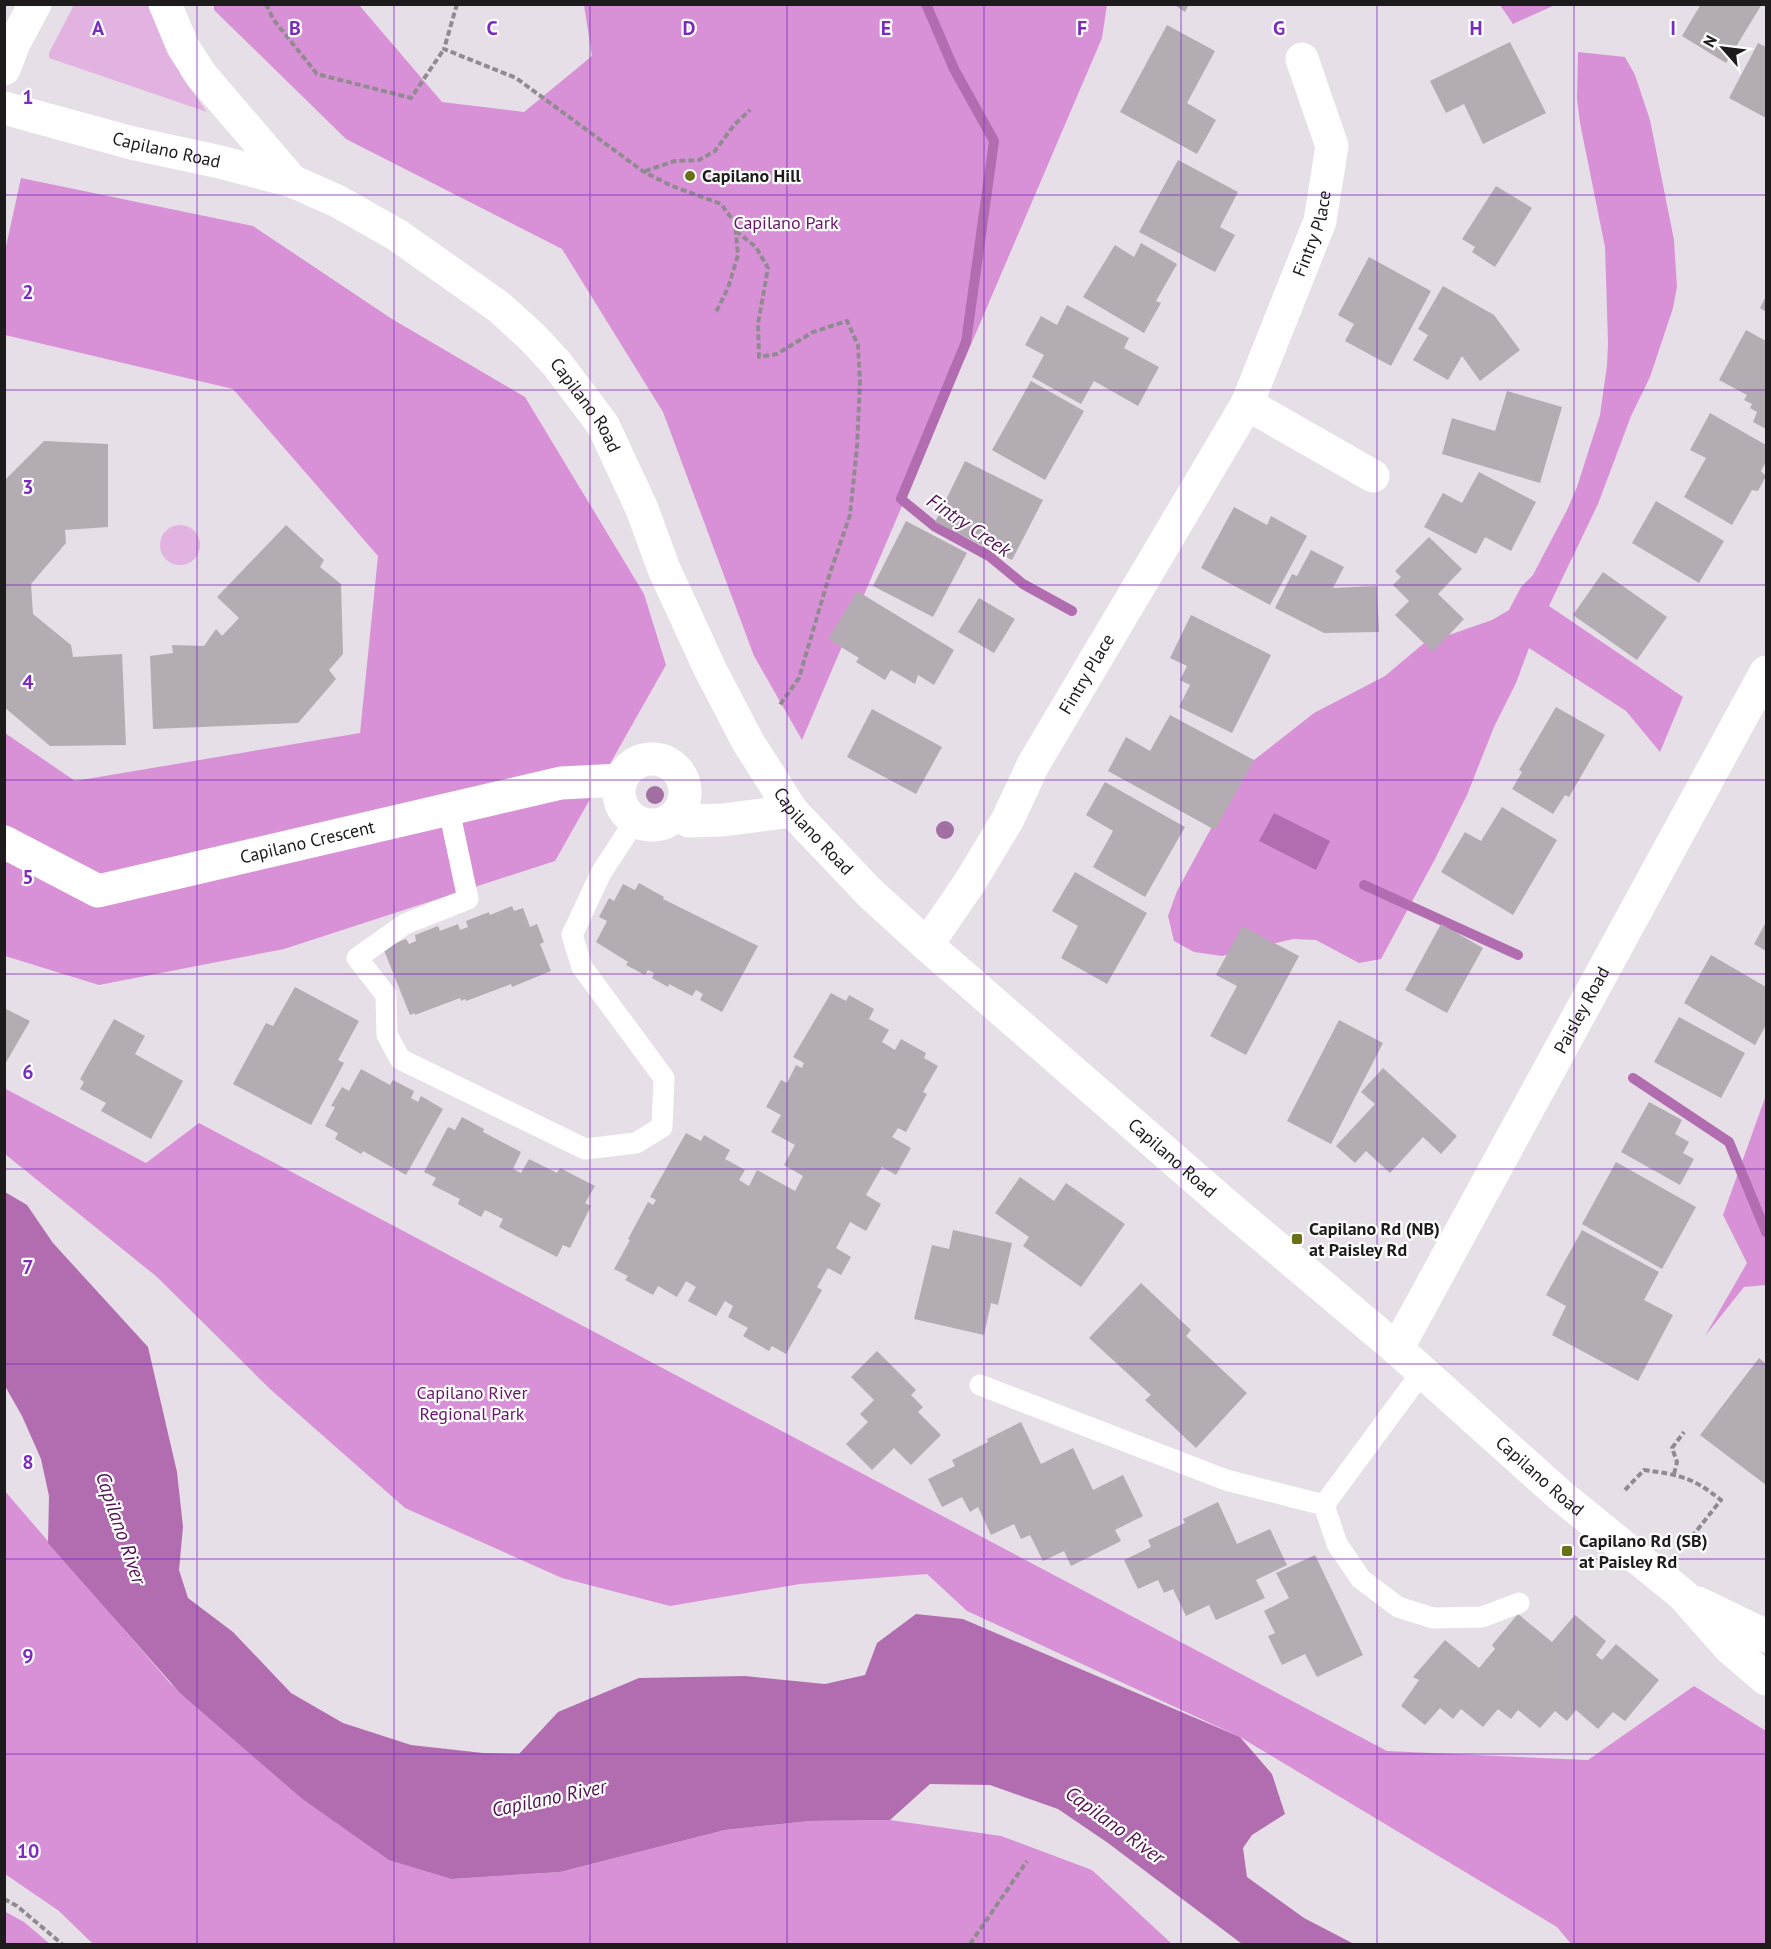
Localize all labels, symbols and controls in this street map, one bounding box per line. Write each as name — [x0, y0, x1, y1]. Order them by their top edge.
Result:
text: A — [92, 15, 105, 41]
text: B — [289, 15, 301, 41]
text: C — [486, 15, 498, 41]
text: D — [683, 15, 696, 41]
text: E — [881, 15, 891, 41]
text: F — [1077, 15, 1087, 41]
text: G — [1273, 15, 1285, 41]
text: H — [1469, 15, 1483, 41]
text: I — [1670, 15, 1676, 41]
north arrow — [1693, 18, 1753, 78]
text: N — [1698, 32, 1721, 50]
text: 1 — [22, 84, 34, 110]
street label: Capilano Road — [110, 126, 223, 173]
place label: Capilano Hill — [702, 164, 801, 187]
marker: Capilano Hill — [683, 169, 697, 183]
street label: Fintry Place — [1287, 189, 1336, 280]
park label: Capilano Park — [733, 211, 839, 234]
text: 2 — [22, 279, 34, 305]
street label: Capilano Road — [545, 353, 626, 456]
text: 3 — [22, 474, 34, 500]
water label: Fintry Creek — [922, 487, 1017, 563]
street label: Fintry Place — [1054, 629, 1119, 718]
text: 4 — [22, 669, 34, 695]
street label: Capilano Road — [769, 783, 859, 880]
street label: Capilano Crescent — [238, 815, 377, 869]
text: 5 — [22, 864, 34, 890]
street label: Paisley Road — [1548, 962, 1614, 1057]
text: 6 — [22, 1059, 34, 1085]
street label: Capilano Road — [1123, 1113, 1222, 1203]
place label: Capilano Rd (NB) at Paisley Rd — [1309, 1217, 1440, 1261]
marker: Capilano Rd (NB) at Paisley Rd — [1290, 1232, 1304, 1246]
text: 7 — [22, 1254, 34, 1280]
park label: Capilano River Regional Park — [416, 1381, 528, 1425]
street label: Capilano Road — [1491, 1431, 1589, 1521]
text: 8 — [22, 1449, 34, 1475]
water label: Capilano River — [90, 1469, 153, 1589]
place label: Capilano Rd (SB) at Paisley Rd — [1579, 1529, 1708, 1573]
marker: Capilano Rd (SB) at Paisley Rd — [1560, 1544, 1574, 1558]
text: 9 — [22, 1643, 34, 1669]
water label: Capilano River — [489, 1773, 610, 1823]
water label: Capilano River — [1060, 1780, 1171, 1871]
text: 10 — [17, 1838, 39, 1864]

